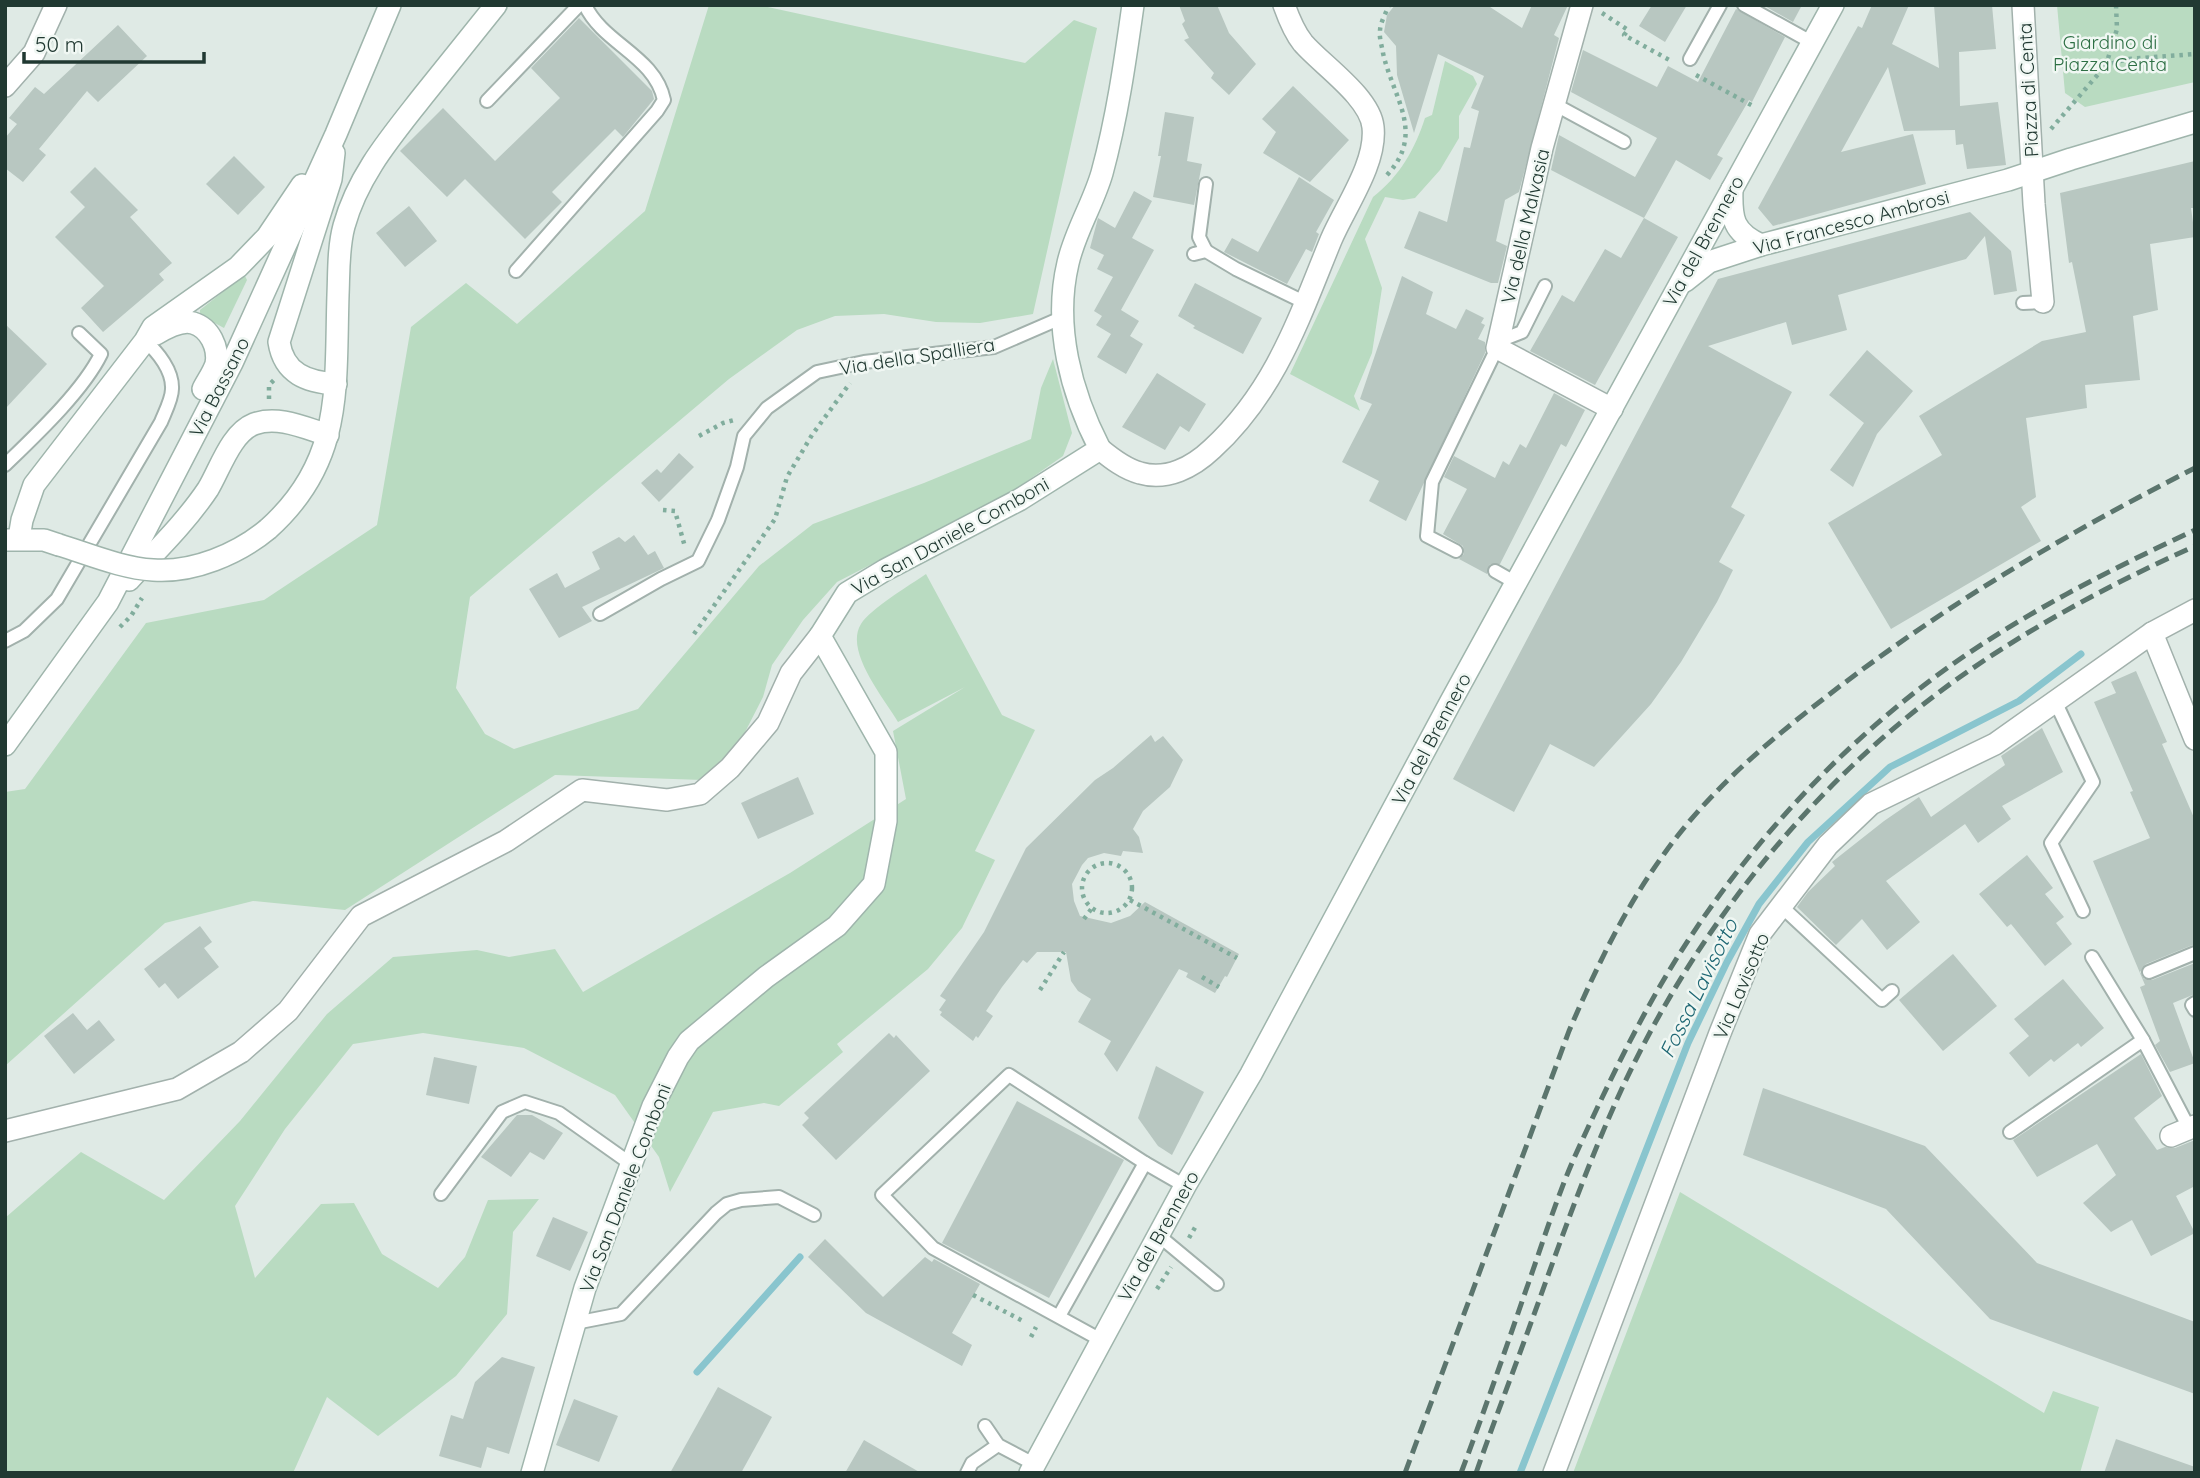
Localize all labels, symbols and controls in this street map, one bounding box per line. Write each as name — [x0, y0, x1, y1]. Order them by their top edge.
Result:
scale bar — [24, 21, 205, 65]
street label: Piazza di Centa — [2012, 22, 2044, 158]
park label: Giardino di Piazza Centa — [2053, 30, 2167, 76]
text: 50 m — [35, 31, 84, 57]
street label: Via della Malvasia — [1496, 146, 1554, 306]
street label: Via del Brennero — [1657, 171, 1749, 311]
street label: Via Francesco Ambrosi — [1750, 184, 1952, 260]
street label: Via della Spalliera — [838, 332, 996, 380]
street label: Via Bassano — [184, 333, 254, 441]
street label: Via San Daniele Comboni — [847, 472, 1053, 600]
street label: Via del Brennero — [1386, 669, 1476, 809]
water label: Fossa Lavisotto — [1653, 913, 1743, 1062]
street label: Via Lavisotto — [1708, 929, 1774, 1043]
street label: Via San Daniele Comboni — [574, 1080, 676, 1296]
street label: Via del Brennero — [1112, 1166, 1204, 1306]

